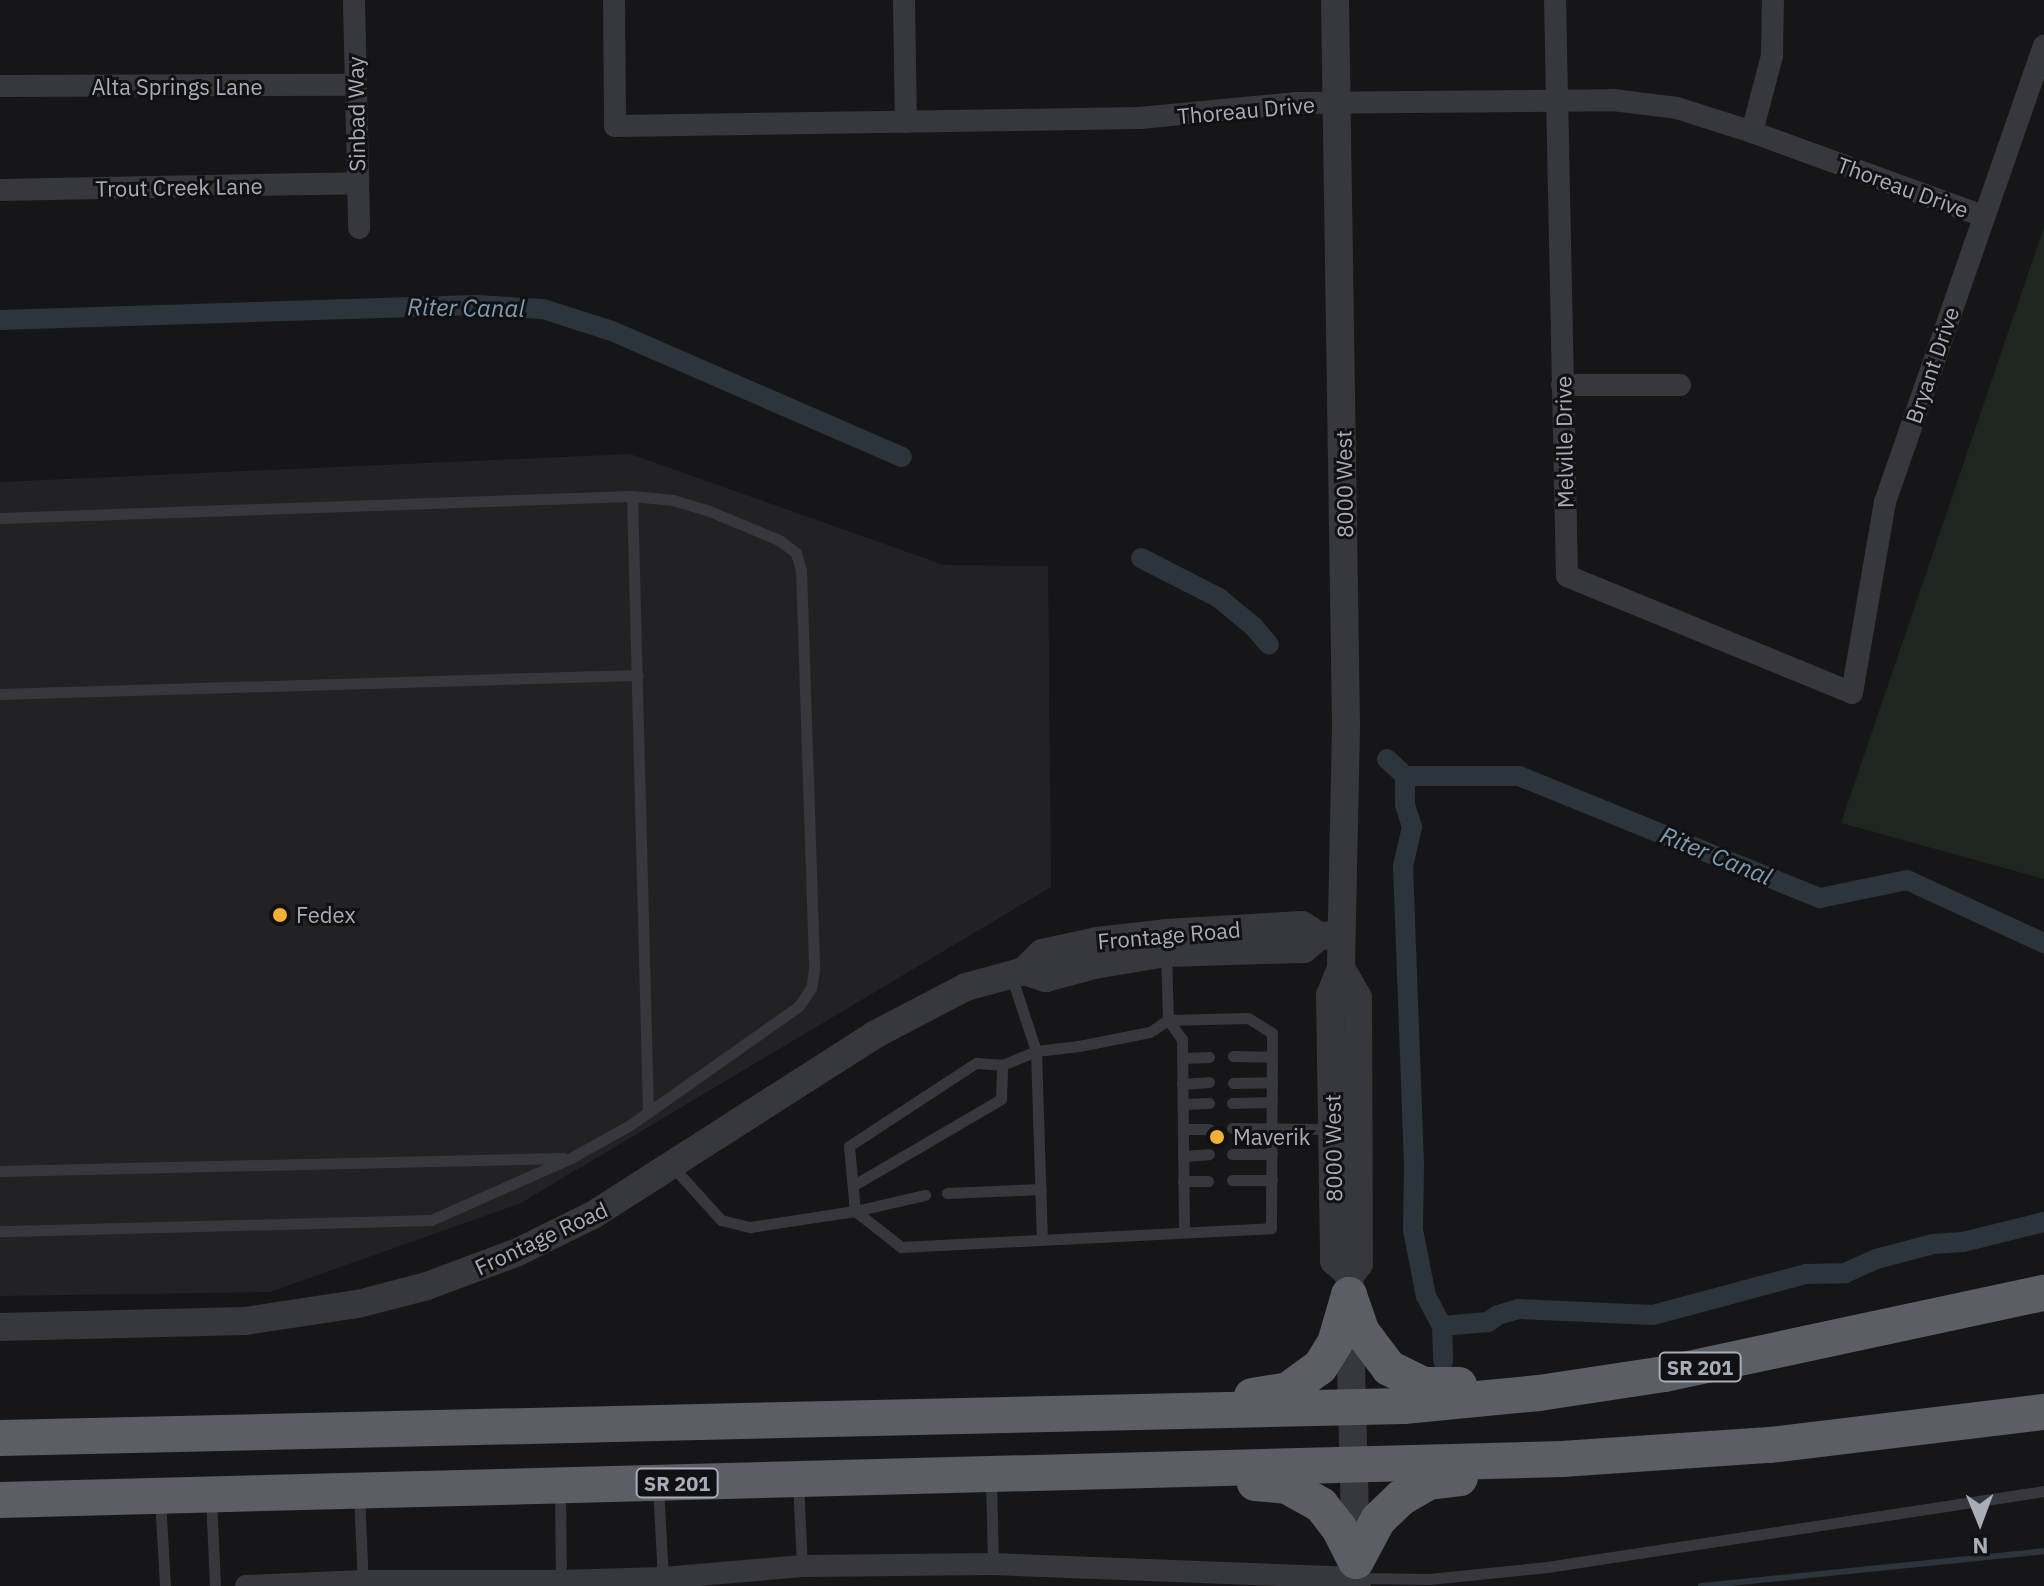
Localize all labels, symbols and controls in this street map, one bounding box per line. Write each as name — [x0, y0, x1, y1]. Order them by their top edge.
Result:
street label: Sinbad Way — [342, 56, 370, 172]
street label: Alta Springs Lane — [91, 74, 263, 100]
street label: Thoreau Drive — [1176, 91, 1316, 129]
street label: Thoreau Drive — [1834, 151, 1972, 223]
street label: Trout Creek Lane — [95, 172, 263, 202]
water label: Riter Canal — [407, 293, 525, 323]
street label: Bryant Drive — [1900, 303, 1964, 427]
street label: Melville Drive — [1550, 376, 1578, 508]
street label: 8000 West — [1330, 430, 1358, 538]
water label: Riter Canal — [1656, 821, 1776, 891]
place label: Fedex — [296, 902, 356, 928]
marker: Fedex — [271, 906, 289, 924]
street label: Frontage Road — [1096, 916, 1242, 954]
street label: 8000 West — [1319, 1094, 1347, 1202]
place label: Maverik — [1233, 1124, 1310, 1150]
marker: Maverik — [1208, 1128, 1226, 1146]
street label: Frontage Road — [470, 1196, 612, 1280]
road number: SR 201 — [1658, 1351, 1742, 1383]
road number: SR 201 — [635, 1467, 719, 1499]
north arrow — [1940, 1482, 2020, 1562]
text: N — [1972, 1532, 1989, 1561]

